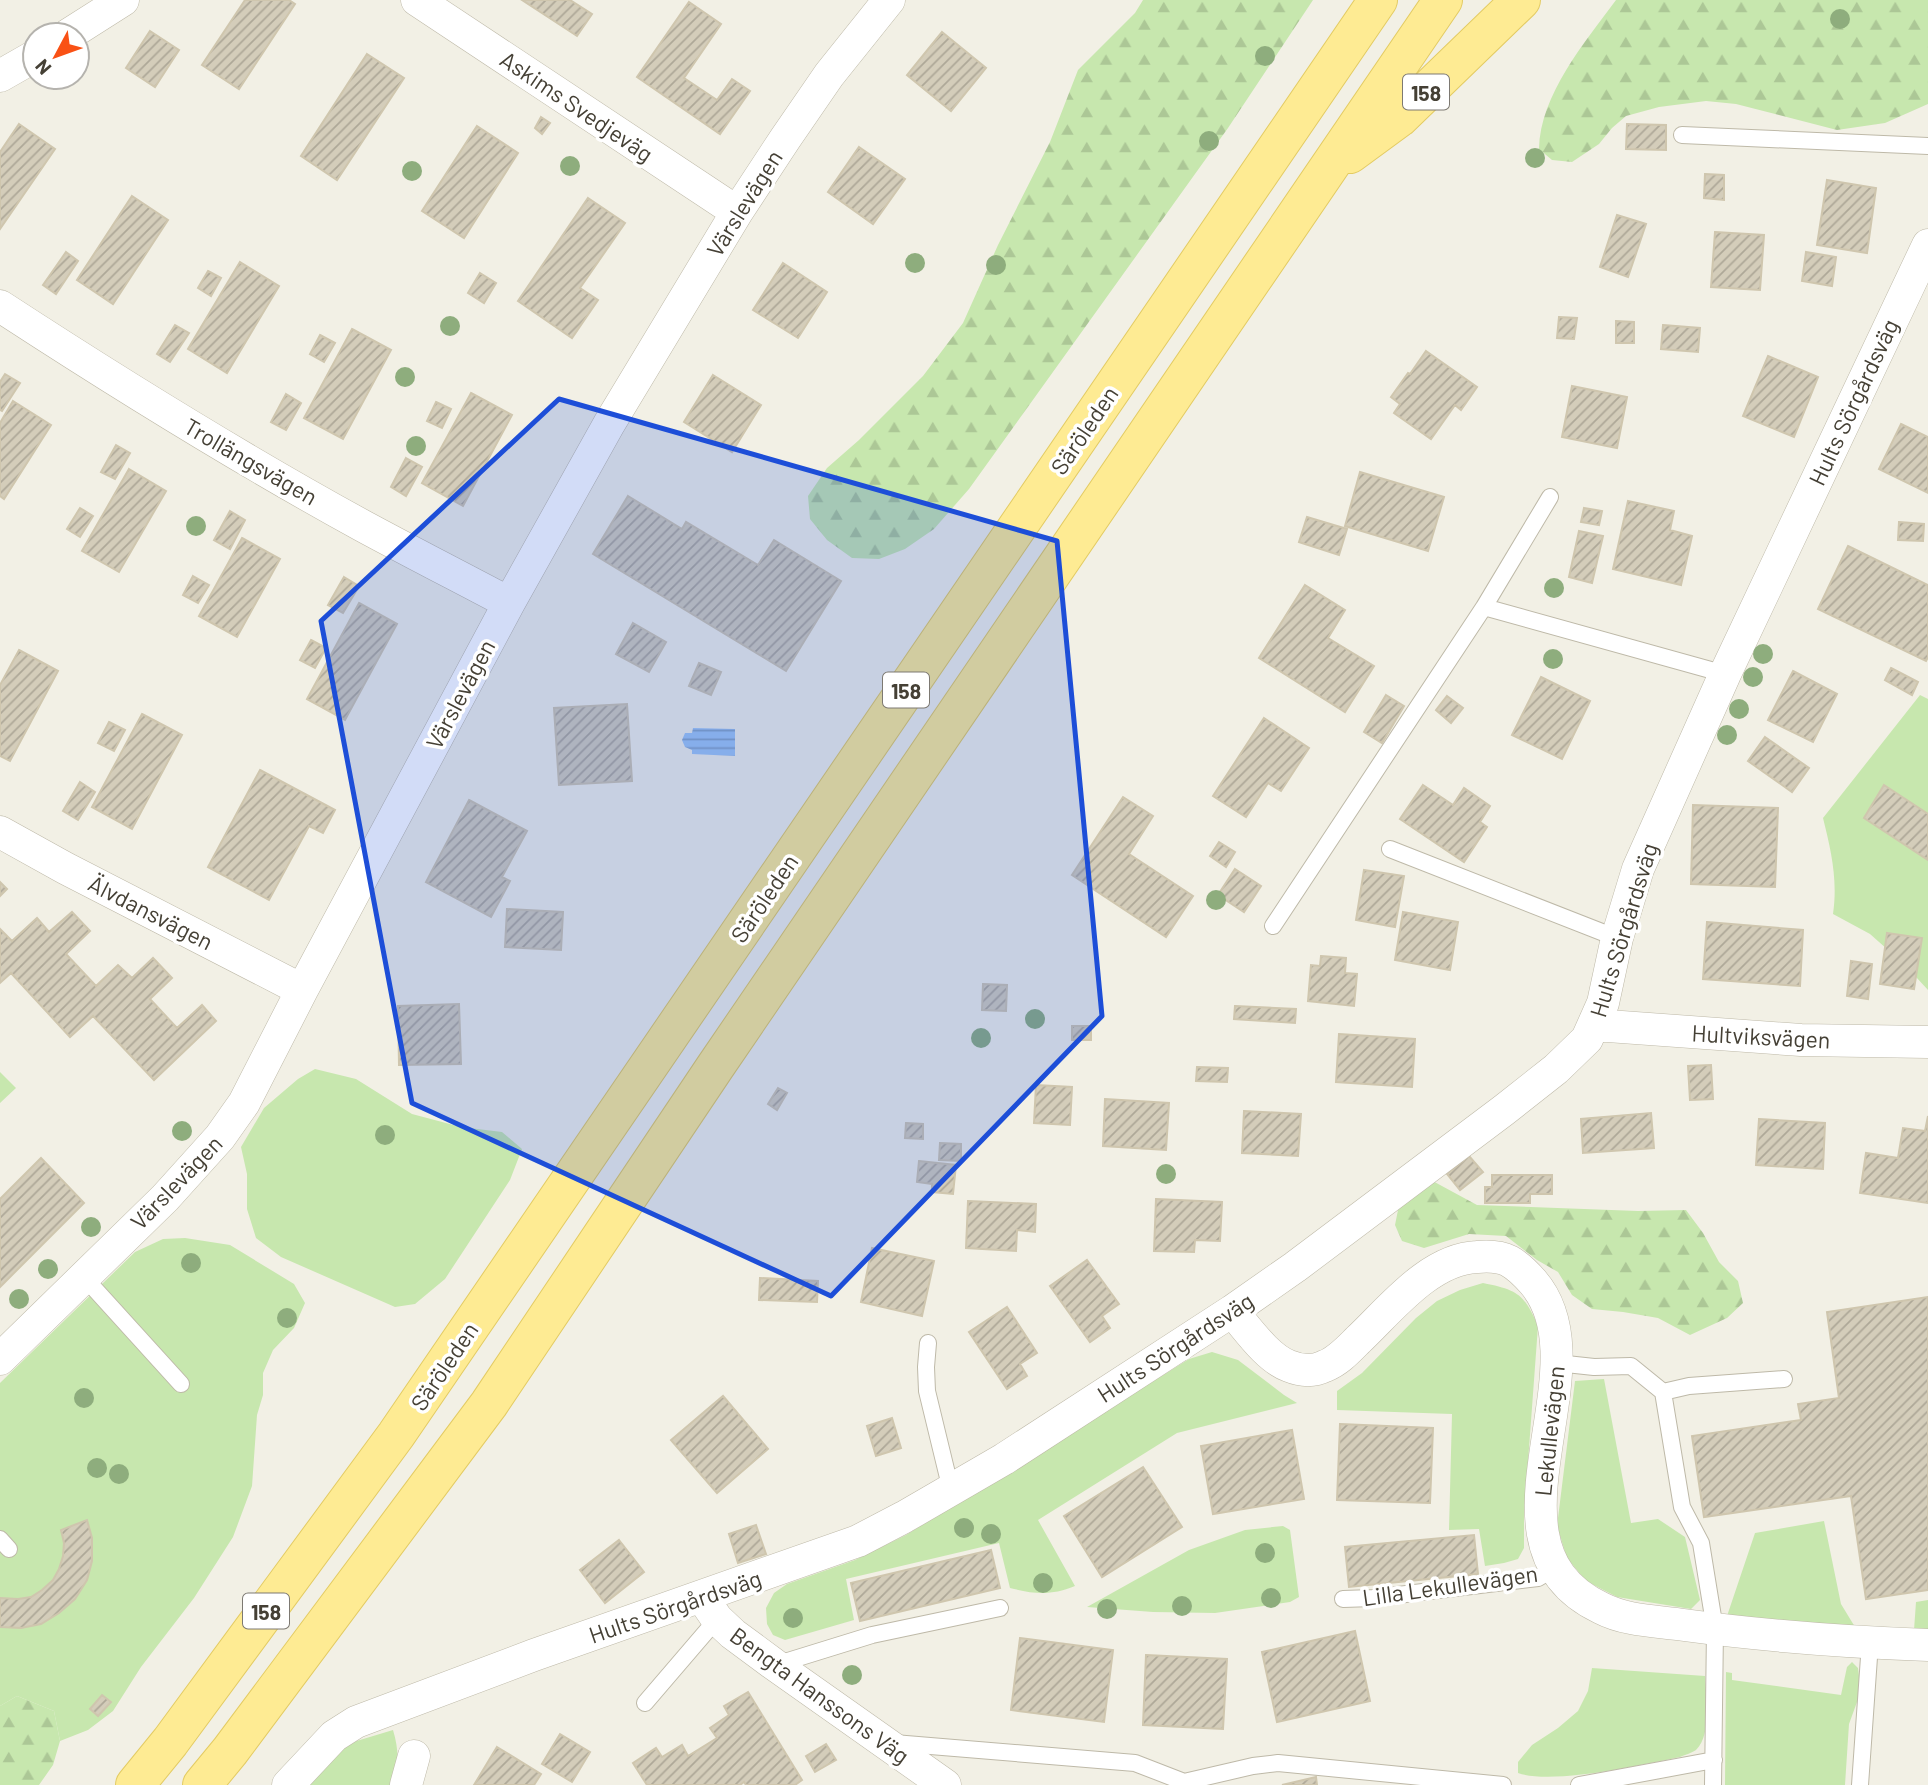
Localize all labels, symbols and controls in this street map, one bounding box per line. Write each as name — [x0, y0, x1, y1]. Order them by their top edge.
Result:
north arrow — [21, 21, 91, 91]
street label: Askims Svedjeväg — [495, 45, 659, 167]
text: N — [30, 55, 56, 80]
road number: 158 — [1403, 74, 1449, 110]
street label: Värslevägen — [700, 145, 788, 261]
street label: Hults Sörgårdsväg — [1802, 314, 1904, 490]
street label: Säröleden — [1044, 381, 1124, 479]
street label: Trollängsvägen — [179, 412, 323, 510]
street label: Värslevägen — [419, 634, 501, 754]
road number: 158 — [883, 672, 929, 708]
street label: Hults Sörgårdsväg — [1583, 840, 1663, 1020]
street label: Säröleden — [724, 849, 804, 947]
street label: Älvdansvägen — [84, 869, 218, 955]
street label: Hultviksvägen — [1691, 1018, 1831, 1054]
street label: Värslevägen — [124, 1129, 228, 1235]
street label: Hults Sörgårdsväg — [1092, 1286, 1258, 1408]
street label: Säröleden — [404, 1317, 484, 1415]
street label: Lekullevägen — [1528, 1364, 1570, 1498]
street label: Lilla Lekullevägen — [1360, 1559, 1540, 1611]
street label: Hults Sörgårdsväg — [585, 1563, 765, 1649]
road number: 158 — [243, 1594, 289, 1628]
street label: Bengta Hanssons Väg — [725, 1621, 915, 1769]

